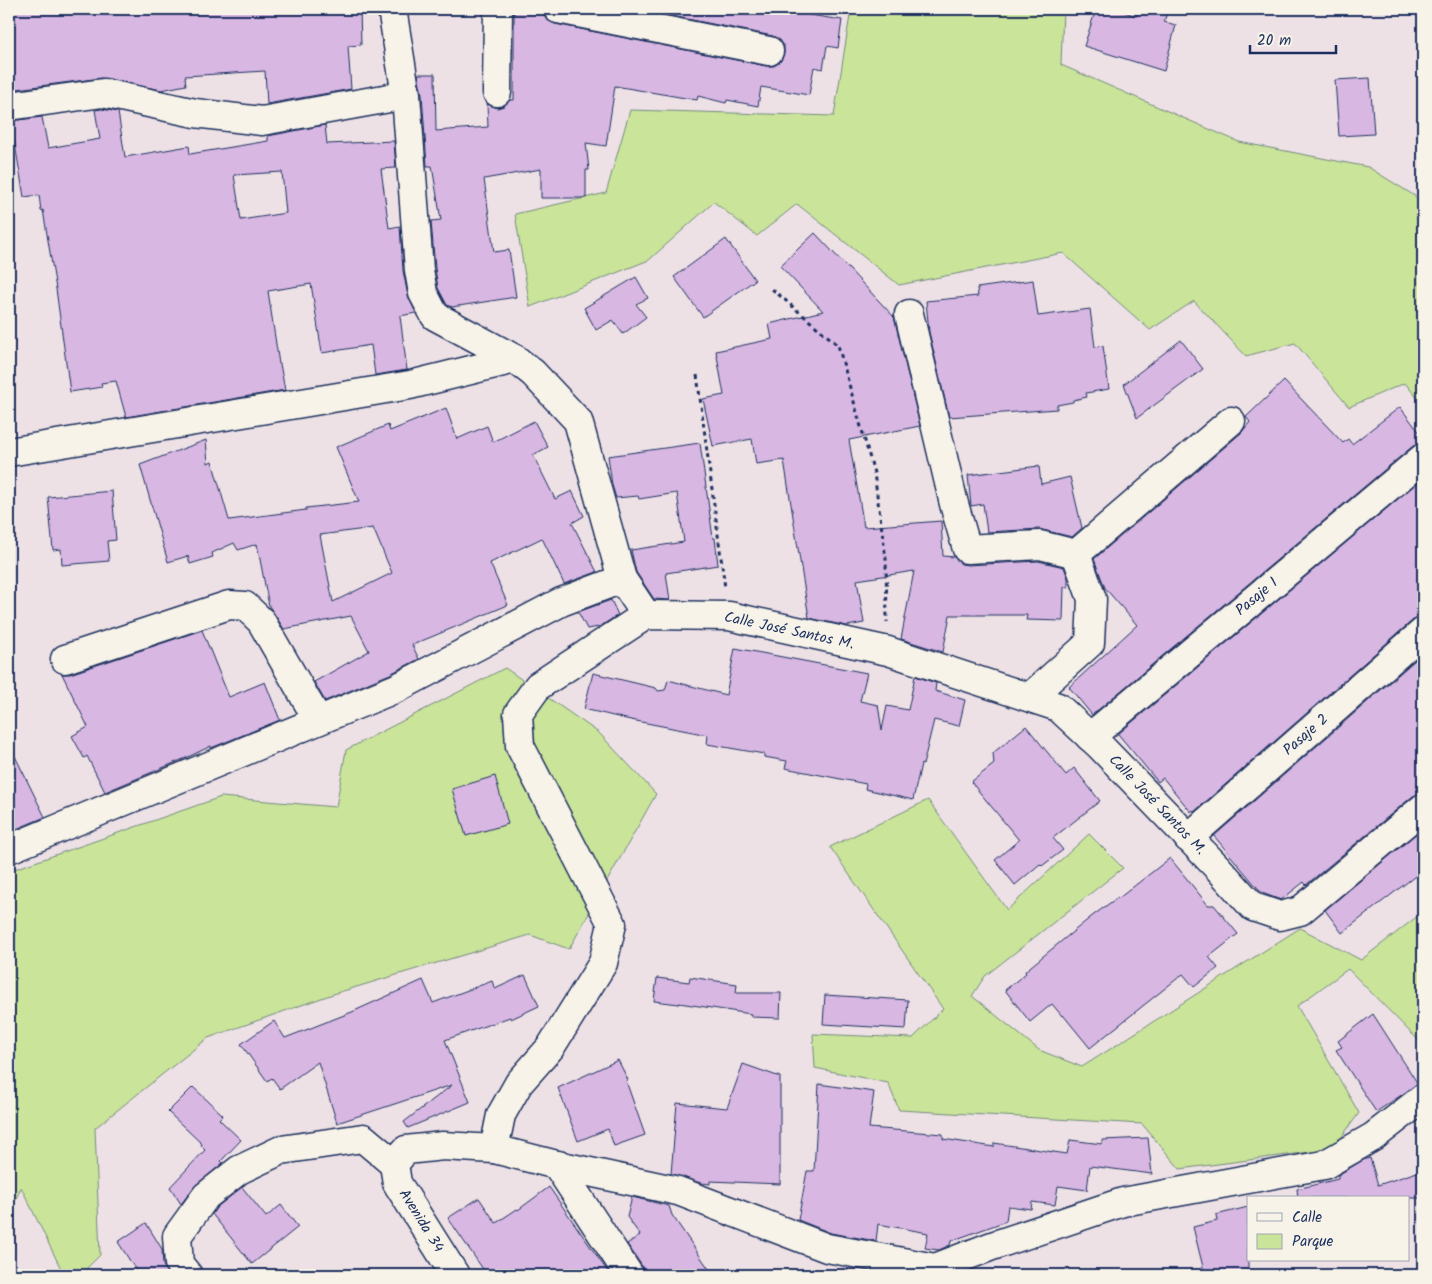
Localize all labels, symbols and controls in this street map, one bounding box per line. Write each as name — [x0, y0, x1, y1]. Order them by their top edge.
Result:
scale bar — [1250, 22, 1336, 54]
text: 20 m — [1257, 29, 1291, 53]
street label: Pasaje 1 — [1230, 572, 1284, 622]
street label: Calle José Santos M. — [722, 606, 856, 656]
street label: Pasaje 2 — [1278, 708, 1334, 762]
street label: Calle José Santos M. — [1102, 749, 1212, 861]
street label: Avenida 34 — [392, 1184, 450, 1258]
legend — [1247, 1196, 1410, 1262]
text: Calle — [1292, 1206, 1322, 1230]
text: Parque — [1292, 1230, 1333, 1254]

